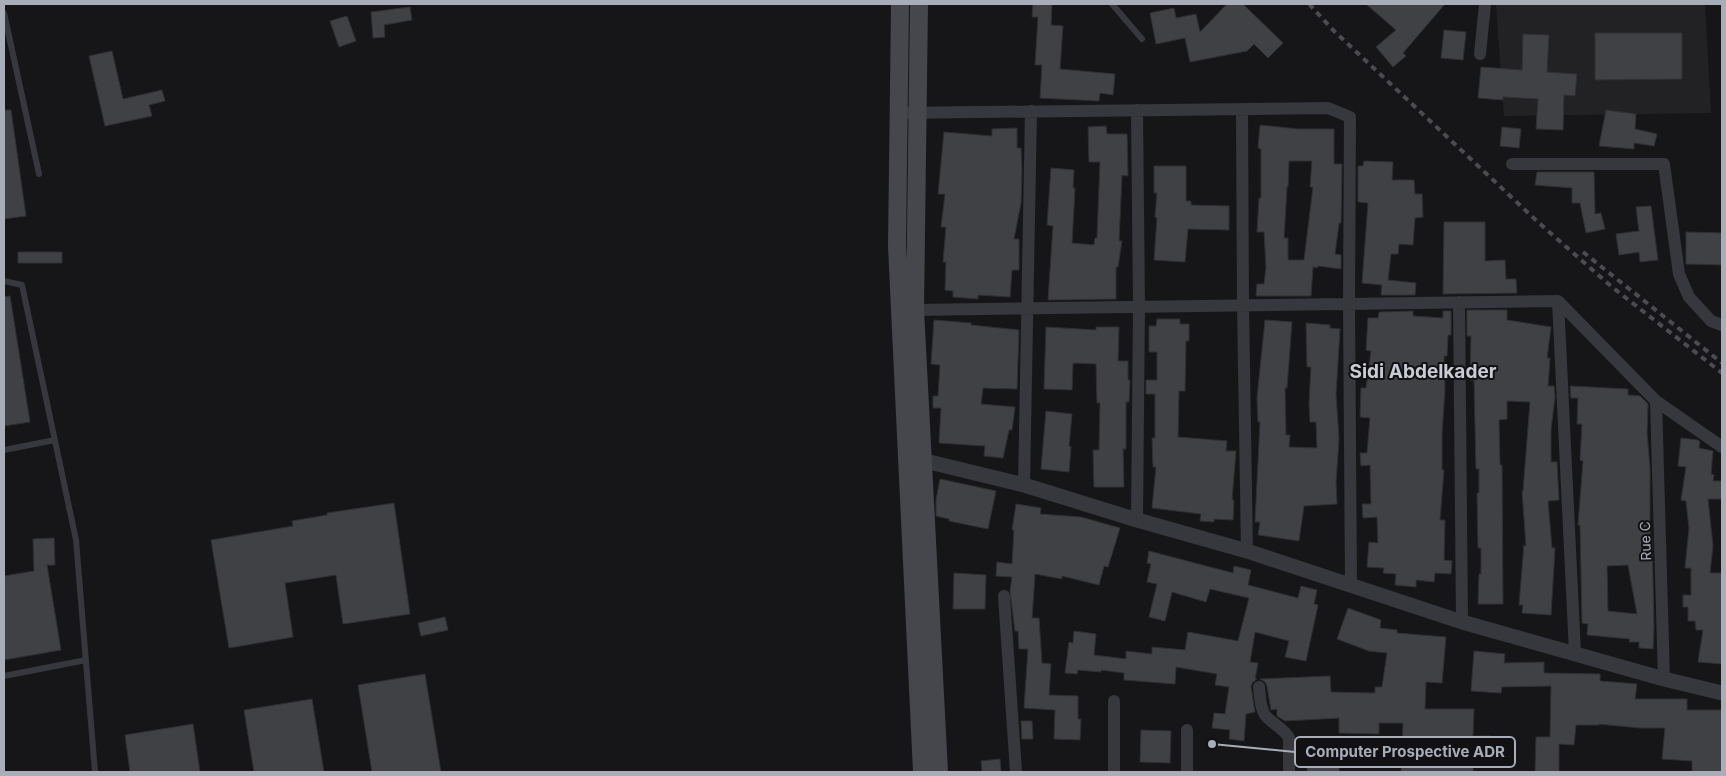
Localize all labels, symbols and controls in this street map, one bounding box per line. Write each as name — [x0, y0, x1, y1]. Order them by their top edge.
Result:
district label: Sidi Abdelkader — [1350, 360, 1497, 383]
street label: Rue C — [1636, 521, 1654, 561]
callout: Computer Prospective ADR — [1295, 737, 1515, 767]
text: Computer Prospective ADR — [1305, 742, 1505, 761]

